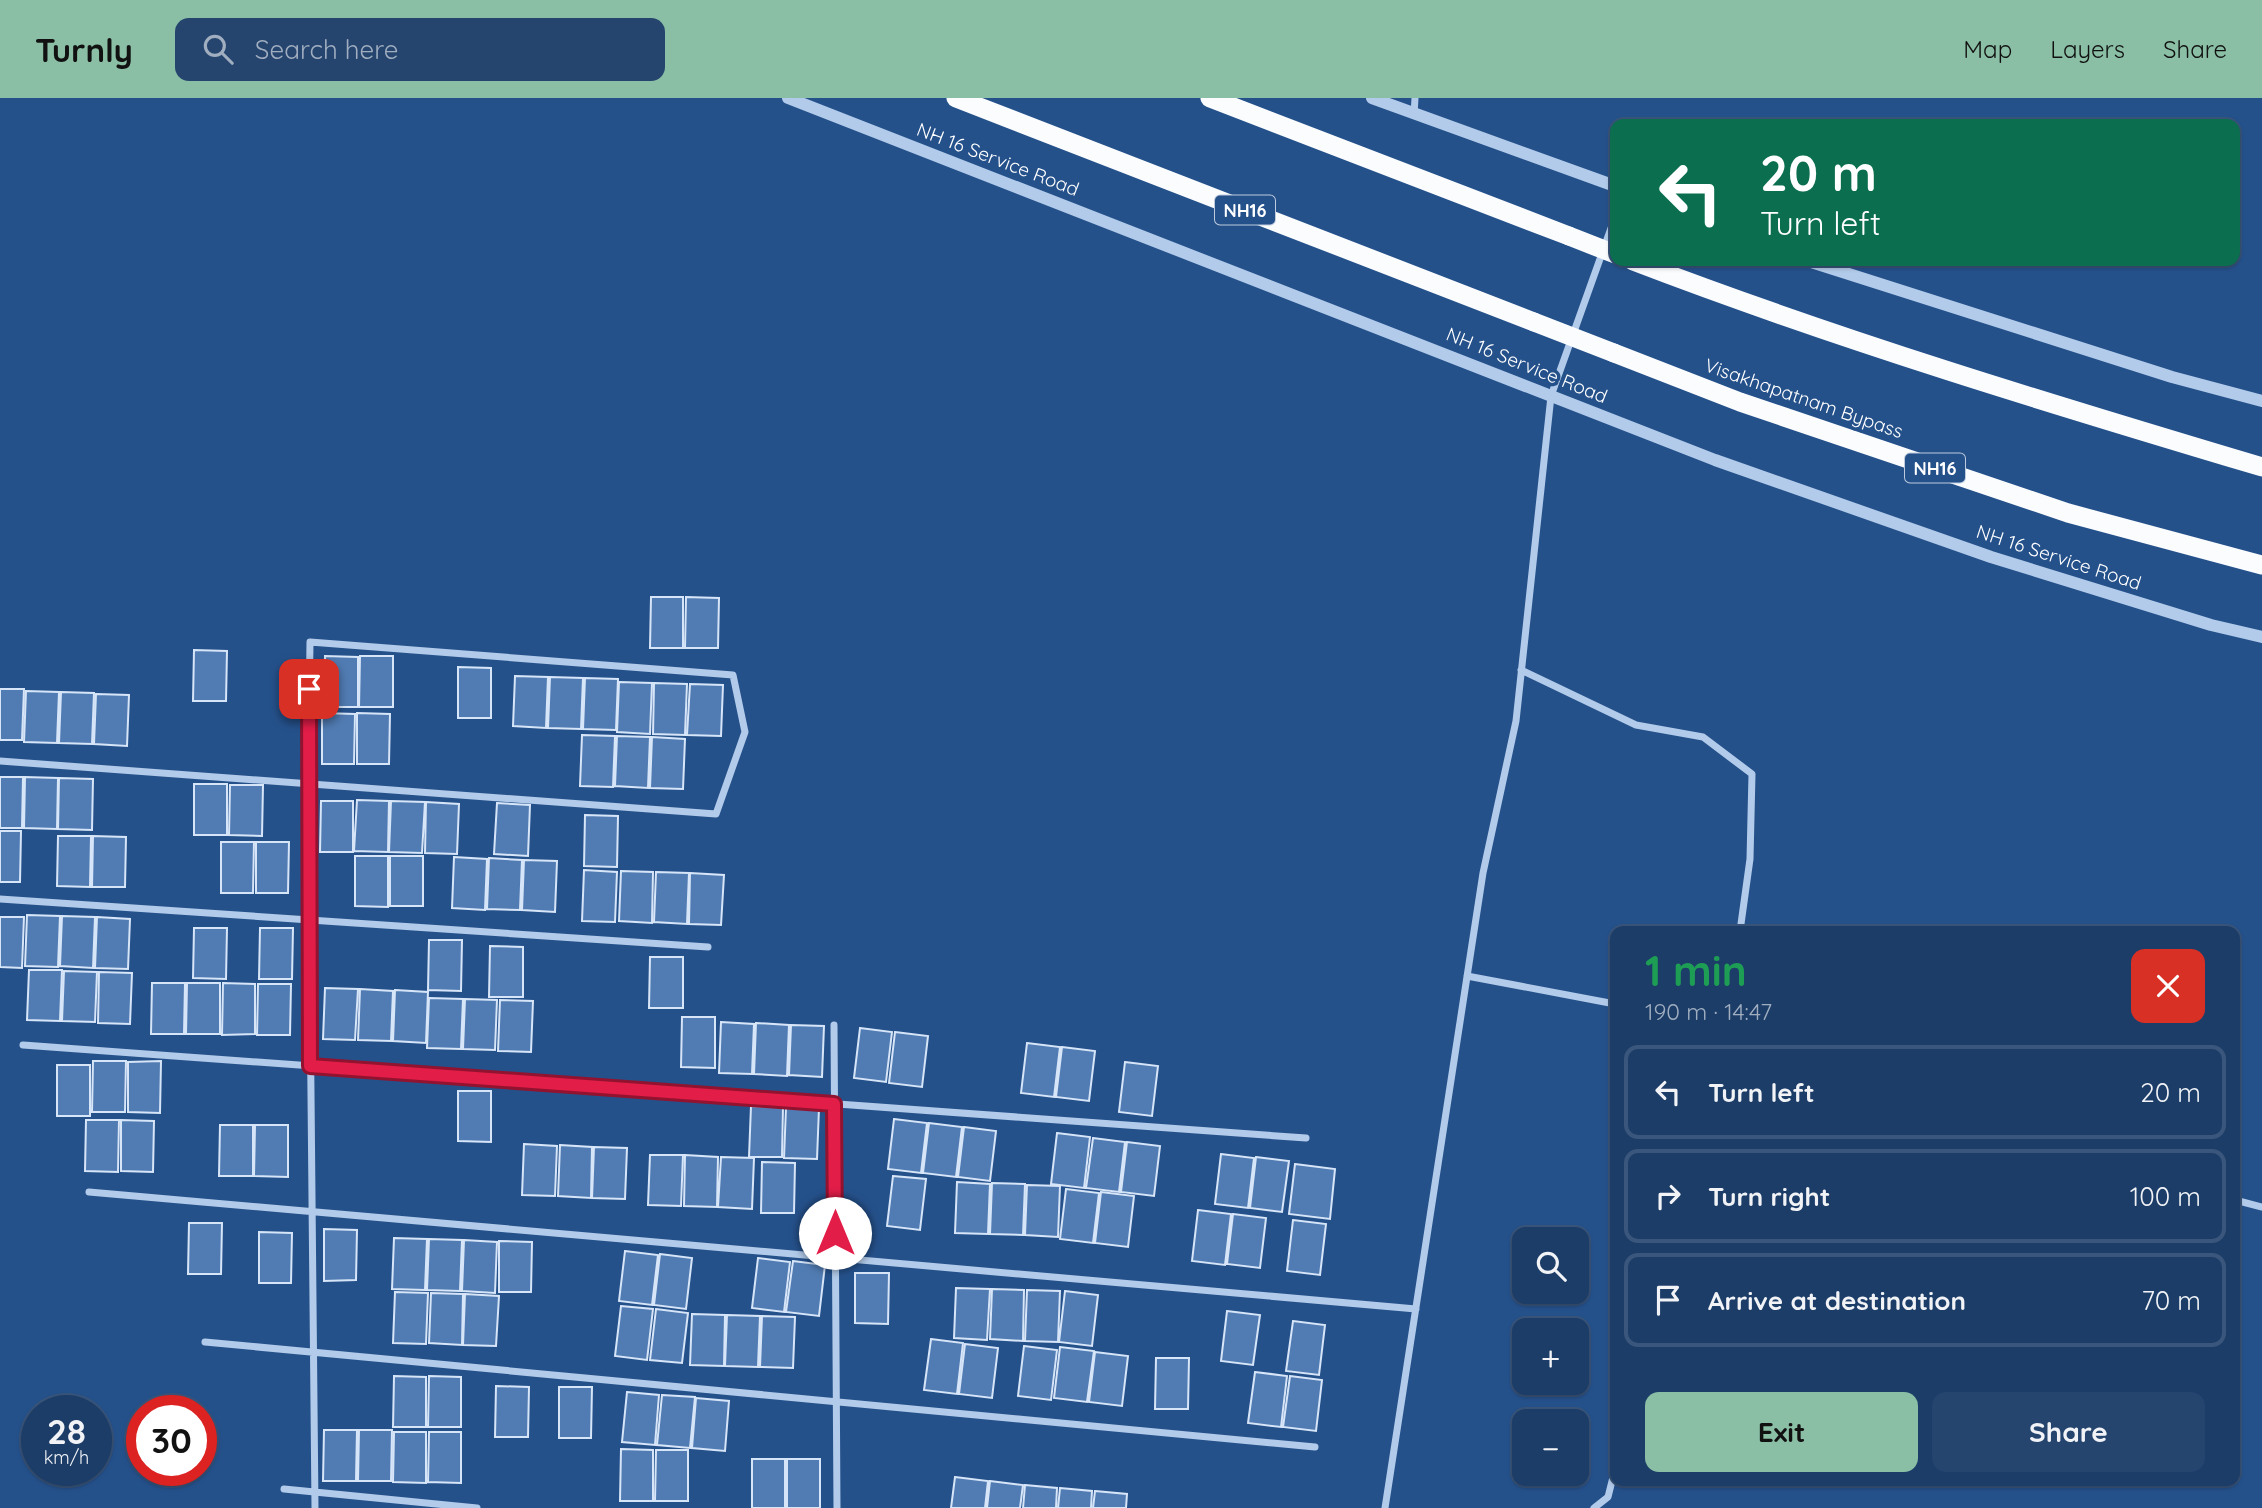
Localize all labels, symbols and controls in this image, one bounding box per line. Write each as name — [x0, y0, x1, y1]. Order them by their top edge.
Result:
search box — [175, 18, 665, 81]
text: Turnly — [35, 29, 133, 70]
icon: search — [199, 30, 237, 68]
text: Search here — [255, 33, 398, 66]
text: Map — [1963, 34, 2012, 64]
text: Layers — [2050, 34, 2125, 64]
text: Share — [2163, 34, 2227, 64]
street label: NH 16 Service Road — [913, 117, 1083, 201]
text: 20 m — [1760, 142, 1877, 203]
icon: left — [1645, 147, 1736, 238]
road number: NH16 — [1215, 196, 1275, 225]
text: Turn left — [1760, 203, 1881, 243]
street label: NH 16 Service Road — [1443, 322, 1611, 408]
street label: Visakhapatnam Bypass — [1702, 353, 1906, 443]
road number: NH16 — [1905, 454, 1965, 482]
street label: NH 16 Service Road — [1974, 519, 2144, 595]
pin — [279, 659, 339, 719]
icon: arrive — [290, 670, 328, 708]
text: 1 min — [1645, 944, 1747, 997]
button: close — [2131, 949, 2205, 1023]
text: 190 m · 14:47 — [1645, 997, 1772, 1026]
icon: left — [1649, 1073, 1687, 1111]
text: Turn left — [1708, 1076, 1815, 1109]
text: 20 m — [2140, 1076, 2201, 1109]
icon: right — [1649, 1177, 1687, 1215]
text: Turn right — [1708, 1180, 1830, 1213]
text: 100 m — [2130, 1180, 2201, 1213]
position arrow — [798, 1196, 872, 1270]
map controls — [1512, 1227, 1589, 1486]
button: search — [1512, 1227, 1589, 1304]
icon: arrive — [1649, 1281, 1687, 1319]
text: Arrive at destination — [1708, 1284, 1966, 1317]
text: 70 m — [2141, 1284, 2201, 1317]
button: + — [1512, 1318, 1589, 1395]
button: Exit — [1645, 1392, 1918, 1472]
button: Share — [1932, 1392, 2205, 1472]
speed limit sign: 30 — [126, 1395, 217, 1486]
text: 28 — [47, 1409, 86, 1453]
button: − — [1512, 1409, 1589, 1486]
text: km/h — [44, 1446, 89, 1469]

